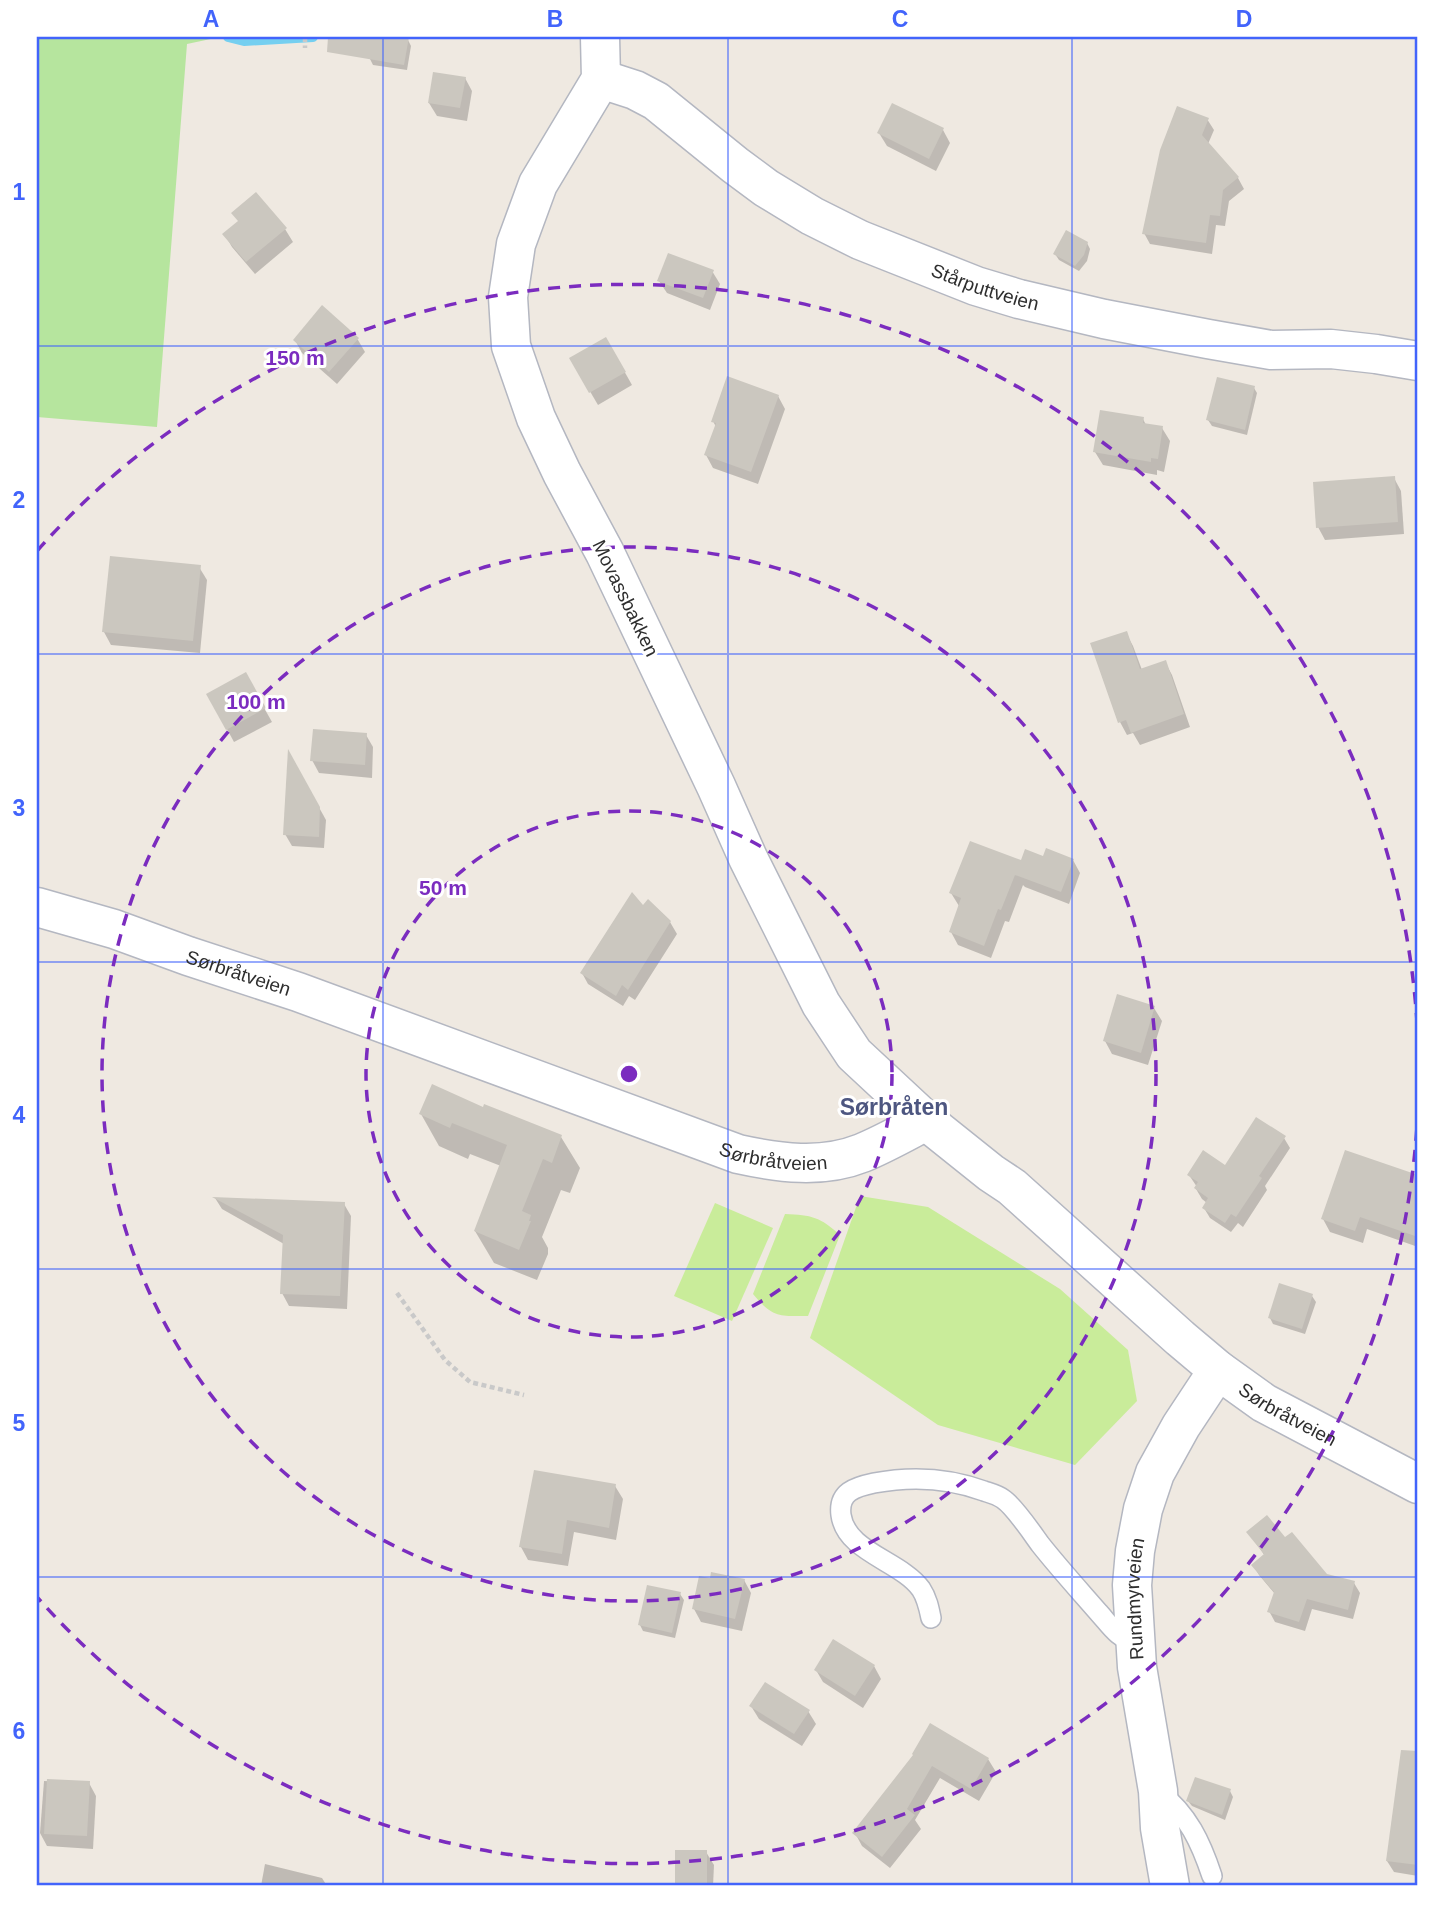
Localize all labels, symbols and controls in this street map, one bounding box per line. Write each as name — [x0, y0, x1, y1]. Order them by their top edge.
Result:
text: A — [203, 6, 219, 32]
text: B — [547, 6, 563, 32]
text: C — [892, 6, 908, 32]
text: D — [1236, 6, 1252, 32]
text: 1 — [13, 179, 26, 205]
street label: Stårputtveien — [928, 259, 1041, 314]
text: 150 m — [265, 346, 325, 369]
text: 2 — [13, 487, 25, 513]
street label: Movassbakken — [588, 537, 663, 660]
text: 100 m — [226, 690, 286, 713]
text: 3 — [13, 795, 25, 821]
text: 50 m — [419, 876, 467, 899]
street label: Sørbråtveien — [183, 946, 293, 1000]
centre of rings — [617, 1062, 641, 1086]
district label: Sørbråten — [840, 1094, 948, 1120]
text: 4 — [13, 1102, 26, 1128]
street label: Sørbråtveien — [716, 1138, 828, 1174]
street label: Sørbråtveien — [1235, 1379, 1340, 1450]
text: 5 — [13, 1410, 26, 1436]
street label: Rundmyrveien — [1122, 1536, 1148, 1661]
text: 6 — [13, 1718, 25, 1744]

